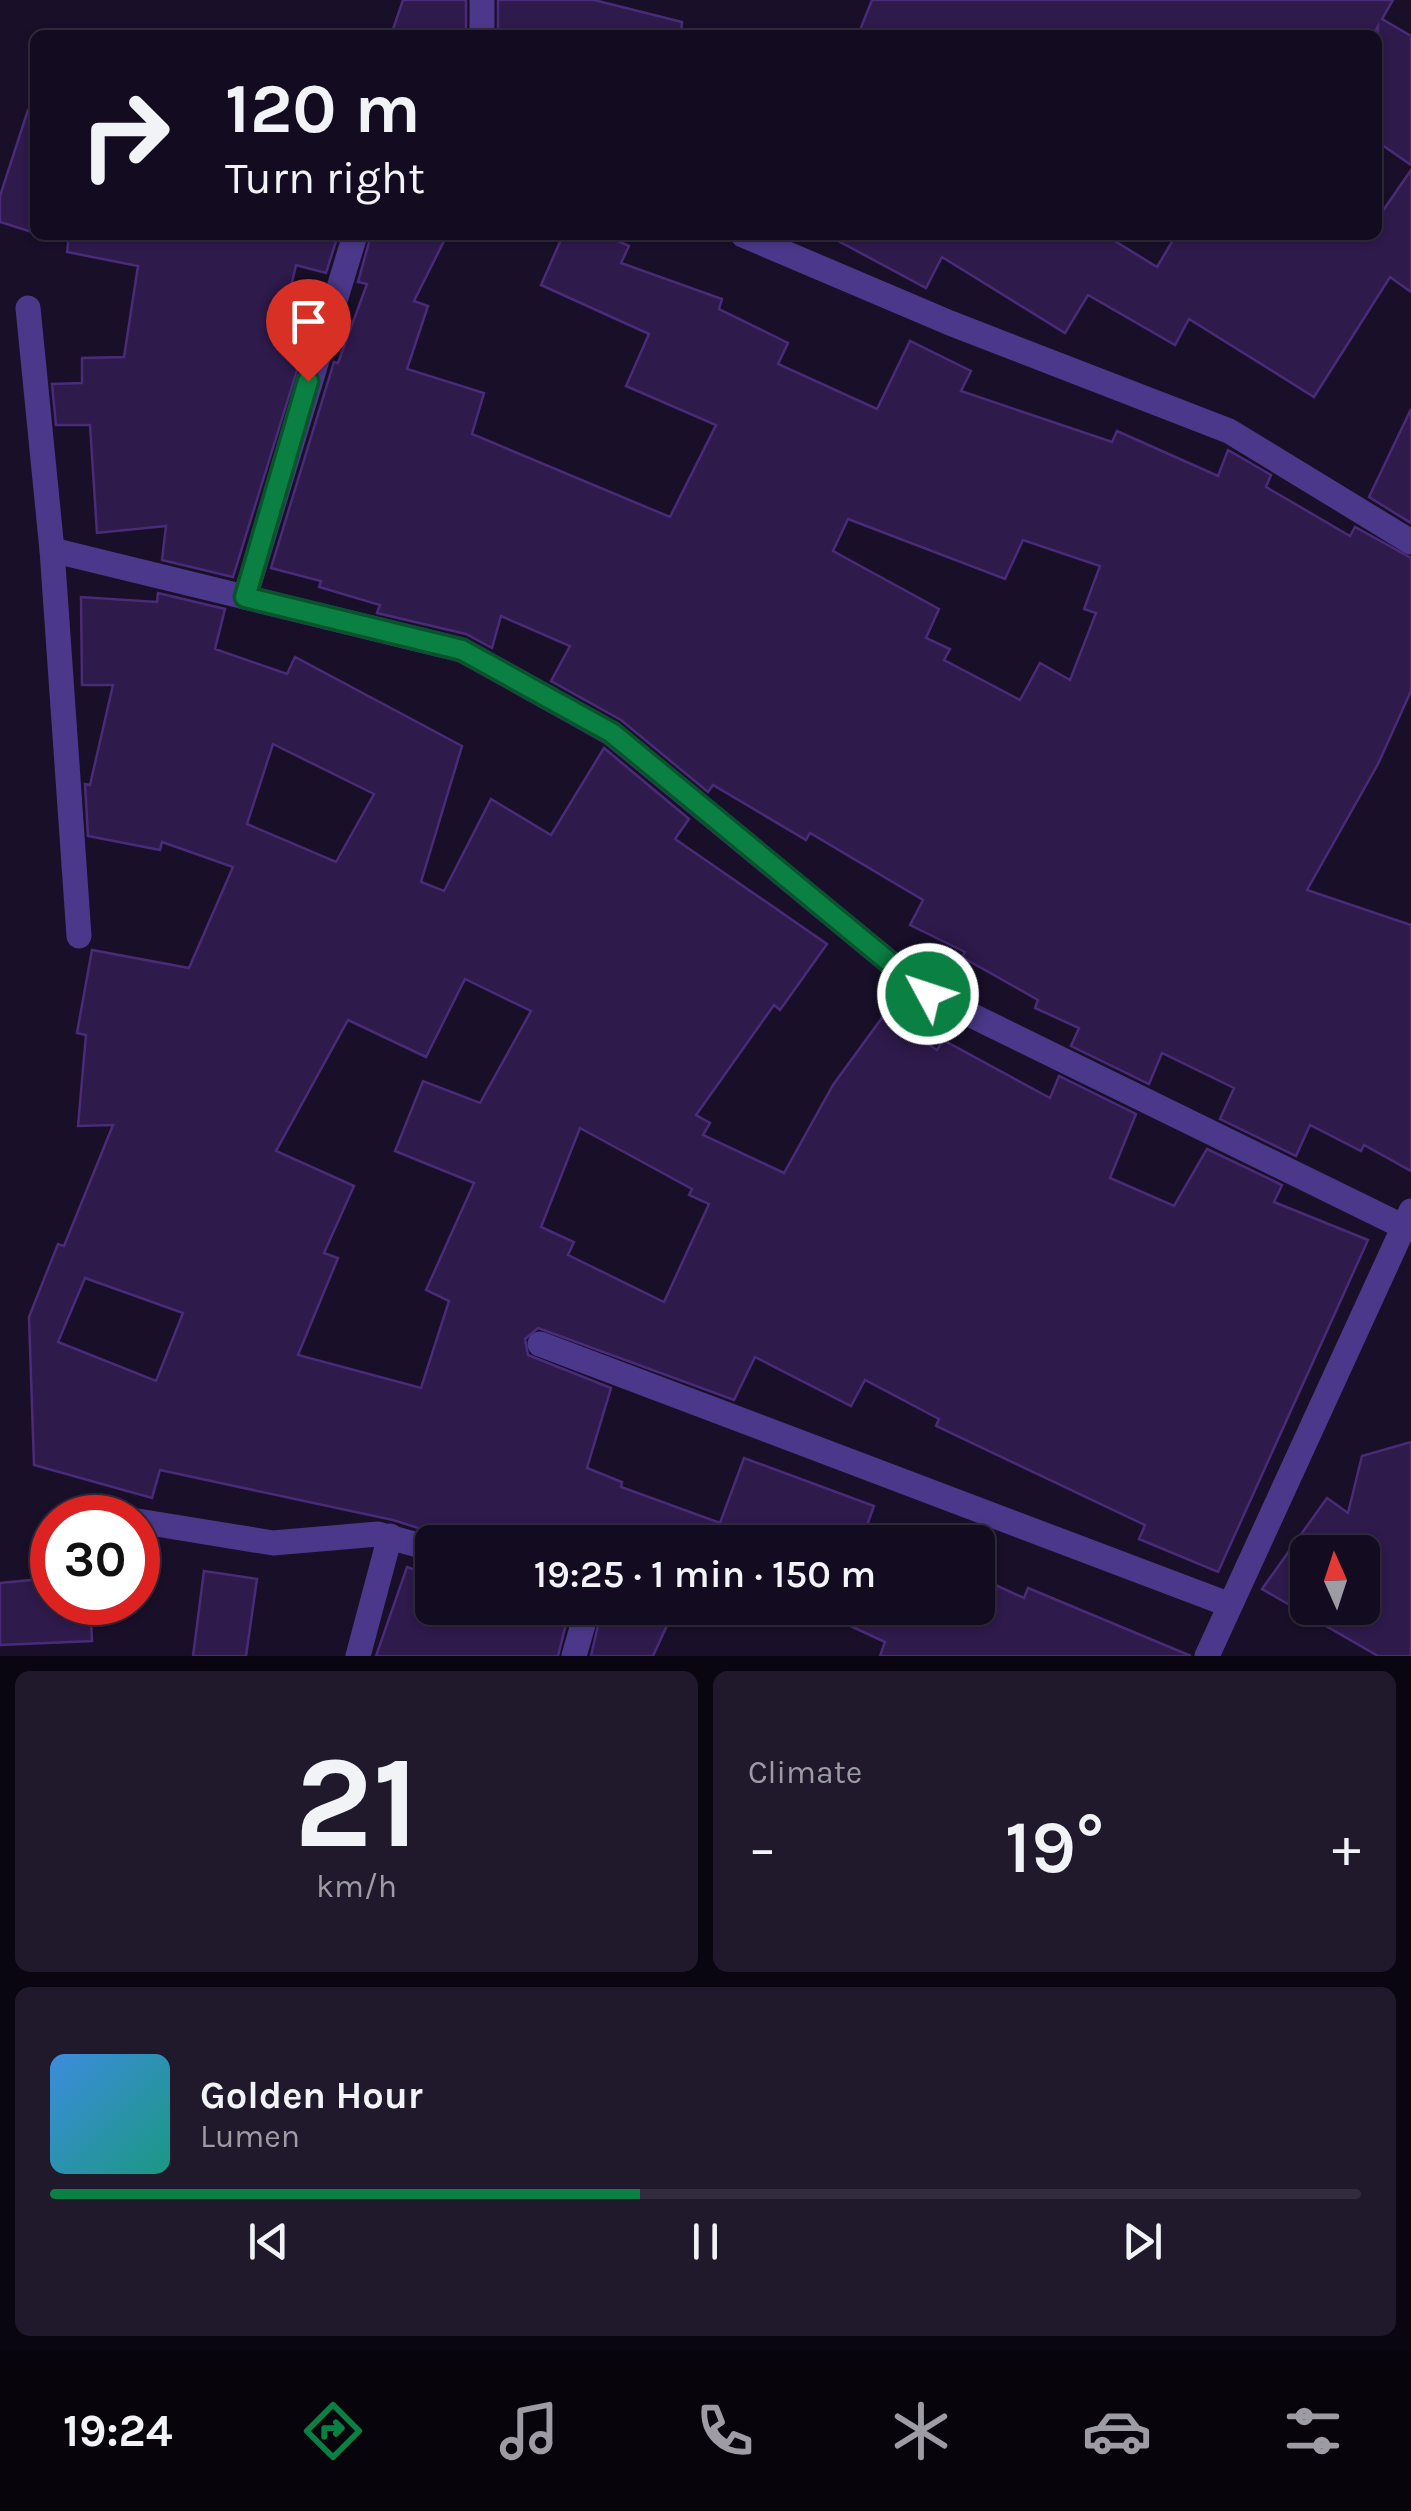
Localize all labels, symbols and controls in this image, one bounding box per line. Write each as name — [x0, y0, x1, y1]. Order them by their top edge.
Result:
text: 120 m — [225, 68, 421, 150]
icon: right — [60, 70, 190, 200]
text: Turn right — [225, 152, 425, 204]
pin — [266, 279, 351, 382]
icon: arrive — [281, 294, 336, 349]
position arrow — [876, 942, 980, 1046]
speed limit sign: 30 — [30, 1495, 160, 1625]
north arrow — [1290, 1535, 1380, 1625]
map controls — [1290, 1535, 1380, 1625]
text: 19:25 · 1 min · 150 m — [534, 1552, 876, 1597]
text: 21 — [294, 1727, 419, 1879]
text: Climate — [748, 1754, 862, 1791]
text: 19° — [1005, 1803, 1104, 1891]
text: − — [748, 1816, 777, 1880]
text: + — [1332, 1816, 1361, 1880]
text: km/h — [316, 1868, 397, 1905]
text: Golden Hour — [200, 2073, 423, 2118]
text: Lumen — [200, 2118, 300, 2155]
icon: previous — [241, 2214, 296, 2269]
icon: pause — [678, 2214, 733, 2269]
icon: next — [1115, 2214, 1170, 2269]
icon: directions — [298, 2396, 368, 2466]
icon: music — [494, 2396, 564, 2466]
icon: phone — [690, 2396, 760, 2466]
icon: climate — [886, 2396, 956, 2466]
icon: car — [1082, 2396, 1152, 2466]
icon: filters — [1278, 2396, 1348, 2466]
text: 19:24 — [63, 2405, 173, 2457]

